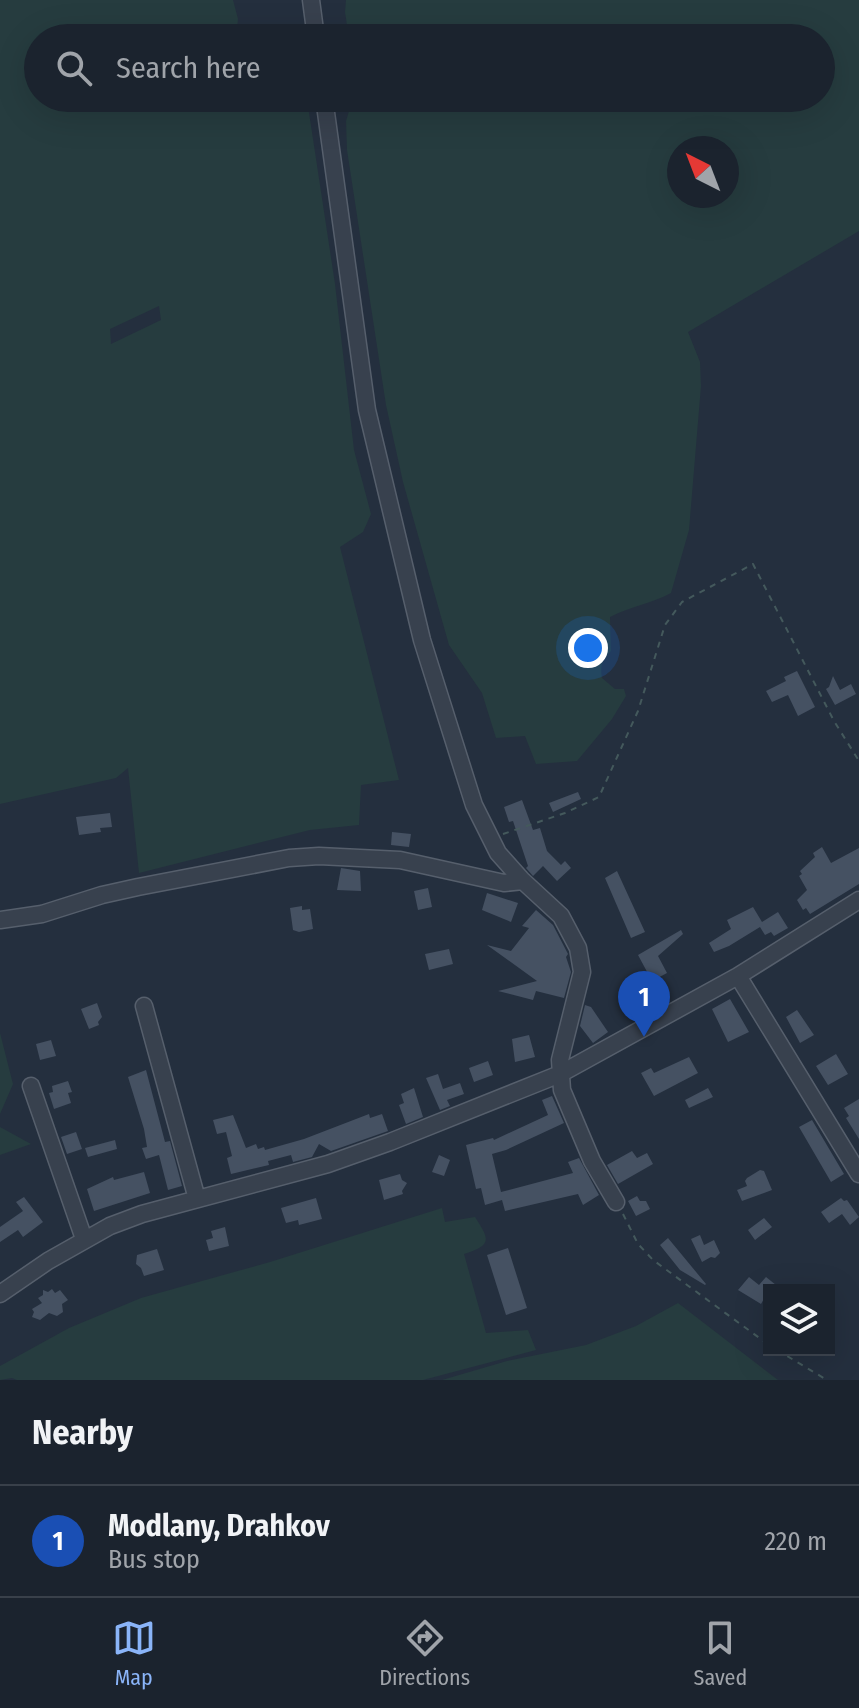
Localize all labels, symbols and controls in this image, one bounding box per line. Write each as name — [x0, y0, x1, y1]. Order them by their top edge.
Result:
search box — [24, 24, 835, 112]
icon: search — [52, 46, 96, 90]
text: Search here — [116, 50, 261, 86]
north arrow — [667, 136, 739, 208]
your location — [568, 628, 608, 668]
pin: 1 — [618, 971, 670, 1037]
map controls — [763, 1284, 835, 1356]
button: layers — [763, 1284, 835, 1356]
text: Nearby — [32, 1412, 133, 1453]
text: Modlany, Drahkov — [108, 1508, 330, 1544]
text: 1 — [53, 1526, 64, 1557]
text: 220 m — [764, 1526, 827, 1557]
text: Bus stop — [108, 1544, 200, 1575]
tab: Map — [112, 1616, 156, 1691]
tab: Directions — [379, 1616, 470, 1691]
tab: Saved — [694, 1616, 747, 1691]

